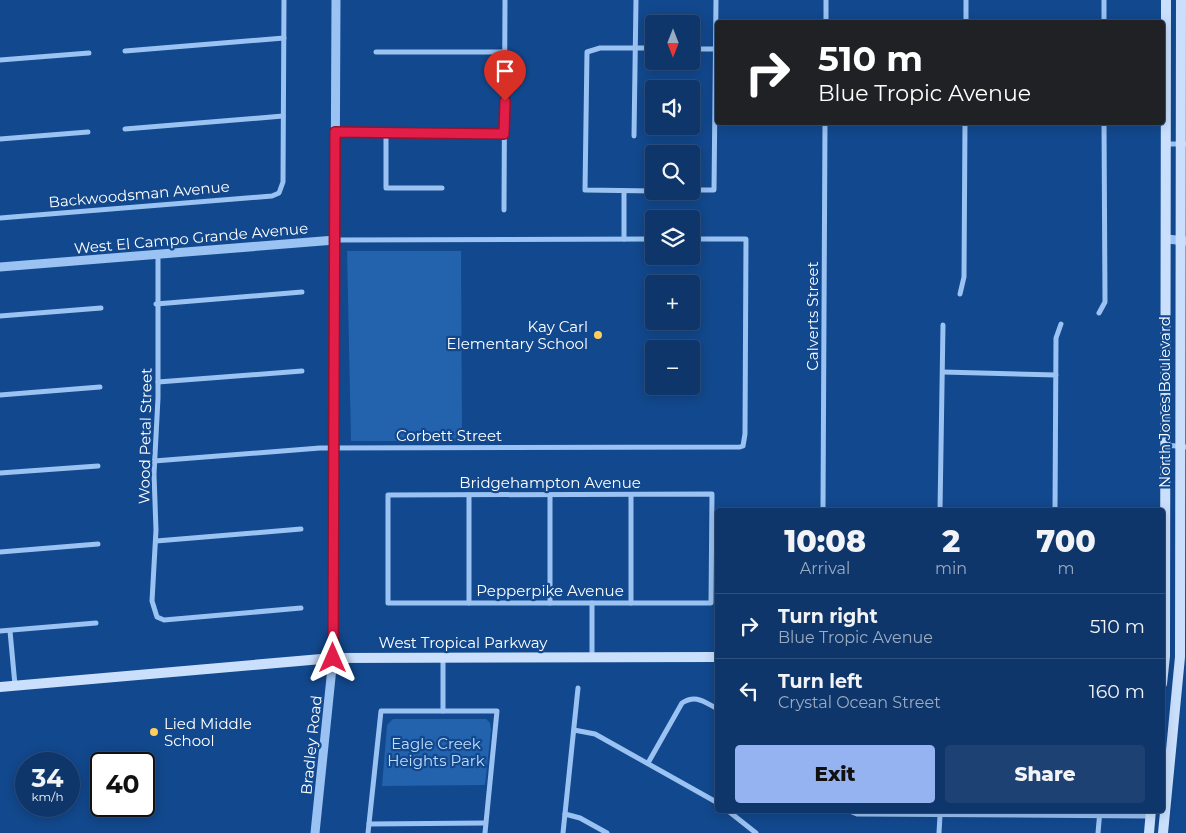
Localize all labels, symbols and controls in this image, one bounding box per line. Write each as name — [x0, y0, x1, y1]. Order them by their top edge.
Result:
north arrow — [645, 15, 700, 70]
map controls — [645, 15, 700, 395]
text: 510 m — [818, 37, 923, 80]
icon: right — [735, 40, 800, 105]
pin — [484, 50, 526, 101]
icon: arrive — [491, 57, 519, 85]
button: sound — [645, 80, 700, 135]
text: Blue Tropic Avenue — [818, 80, 1031, 107]
button: search — [645, 145, 700, 200]
street label: Backwoodsman Avenue — [48, 177, 230, 211]
button: layers — [645, 210, 700, 265]
street label: West El Campo Grande Avenue — [73, 218, 309, 258]
street label: Calverts Street — [803, 261, 822, 371]
button: + — [645, 275, 700, 330]
street label: North Jones Boulevard — [1155, 316, 1174, 488]
place label: Kay Carl Elementary School — [447, 317, 588, 353]
marker: Kay Carl Elementary School — [592, 329, 604, 341]
button: − — [645, 340, 700, 395]
street label: Wood Petal Street — [134, 368, 156, 504]
street label: Corbett Street — [396, 426, 502, 445]
street label: Bridgehampton Avenue — [459, 473, 641, 492]
text: 10:08 — [784, 523, 866, 560]
text: 2 — [942, 523, 960, 560]
text: 700 — [1036, 523, 1096, 560]
text: Arrival — [800, 559, 850, 578]
text: min — [935, 559, 967, 578]
text: m — [1058, 559, 1075, 578]
street label: Pepperpike Avenue — [476, 581, 624, 600]
text: Turn right — [778, 605, 878, 628]
icon: right — [735, 612, 763, 640]
text: 510 m — [1090, 615, 1145, 638]
text: Blue Tropic Avenue — [778, 628, 933, 647]
position arrow — [306, 631, 358, 683]
street label: West Tropical Parkway — [379, 633, 548, 652]
text: Turn left — [778, 670, 863, 693]
icon: left — [735, 677, 763, 705]
text: 160 m — [1089, 680, 1145, 703]
text: Crystal Ocean Street — [778, 693, 941, 712]
street label: Bradley Road — [296, 694, 326, 796]
place label: Lied Middle School — [164, 714, 252, 750]
marker: Lied Middle School — [148, 726, 160, 738]
park label: Eagle Creek Heights Park — [387, 734, 485, 770]
button: Exit — [735, 745, 935, 803]
button: Share — [945, 745, 1145, 803]
speed limit sign: 40 — [90, 752, 155, 817]
text: 34 — [31, 763, 64, 793]
text: km/h — [31, 789, 64, 804]

